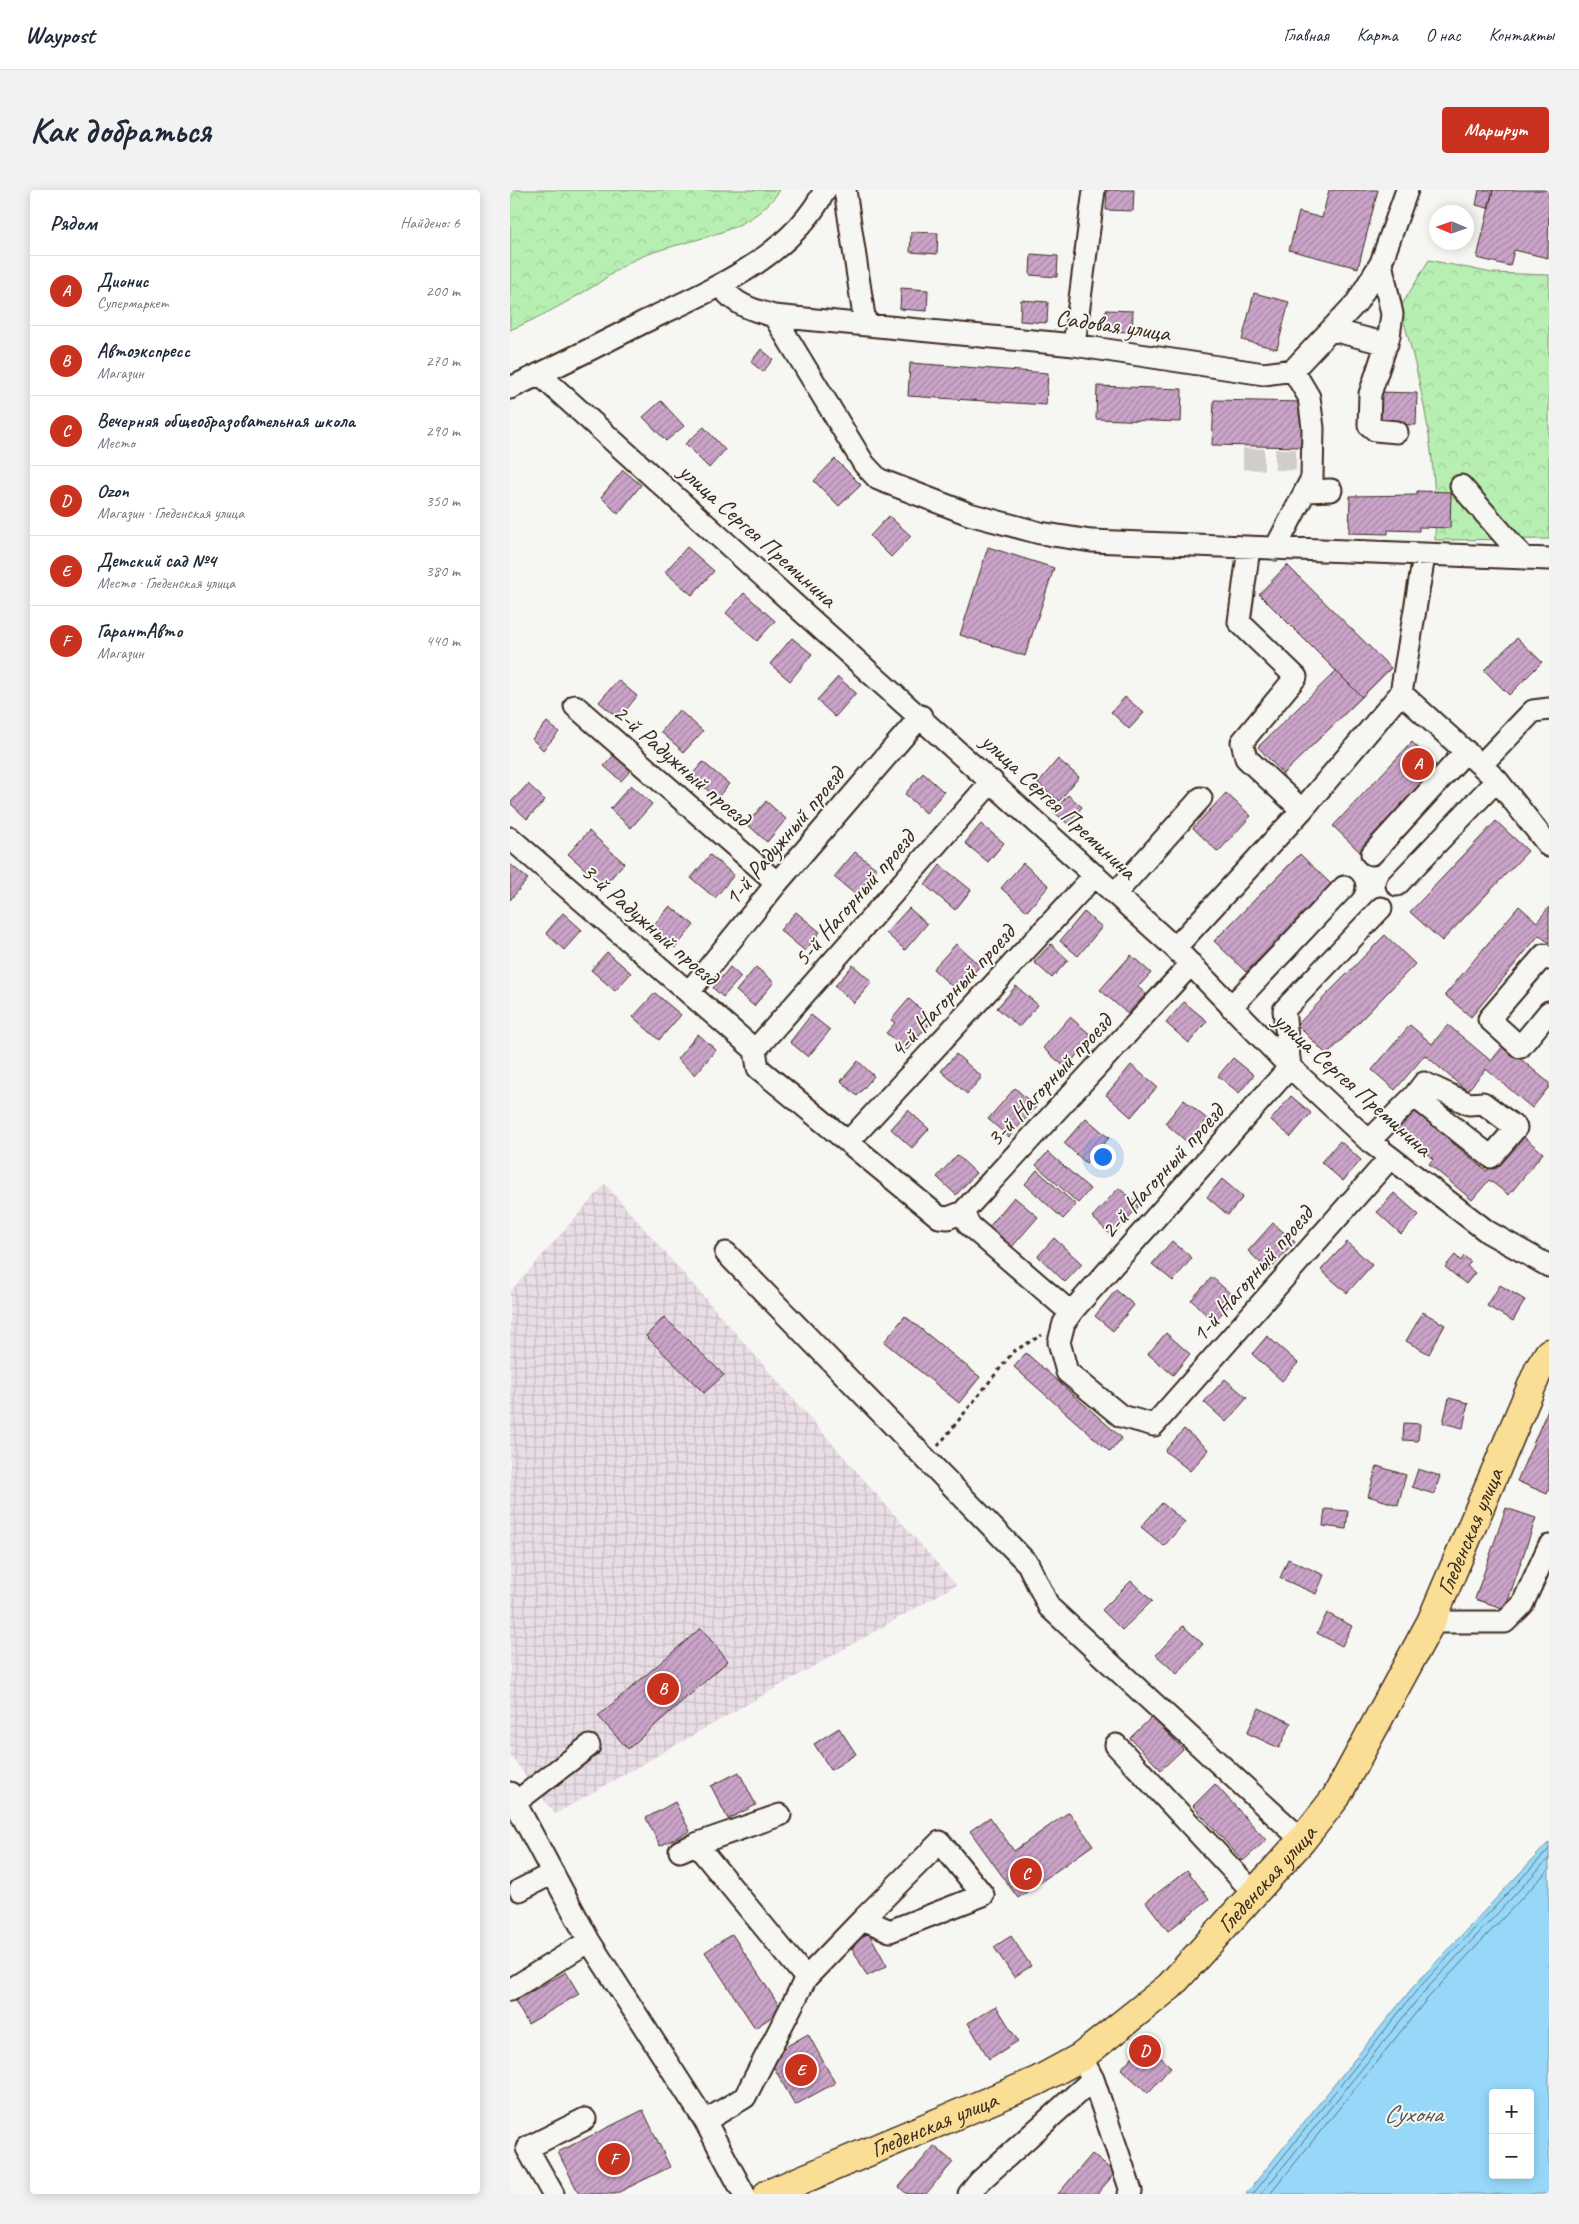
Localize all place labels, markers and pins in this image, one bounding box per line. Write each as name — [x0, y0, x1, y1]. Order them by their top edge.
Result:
pin: A — [1402, 745, 1434, 783]
pin: B — [647, 1670, 679, 1708]
pin: C — [1010, 1855, 1042, 1893]
pin: D — [1129, 2032, 1161, 2070]
pin: E — [785, 2051, 817, 2089]
pin: F — [598, 2140, 630, 2178]

